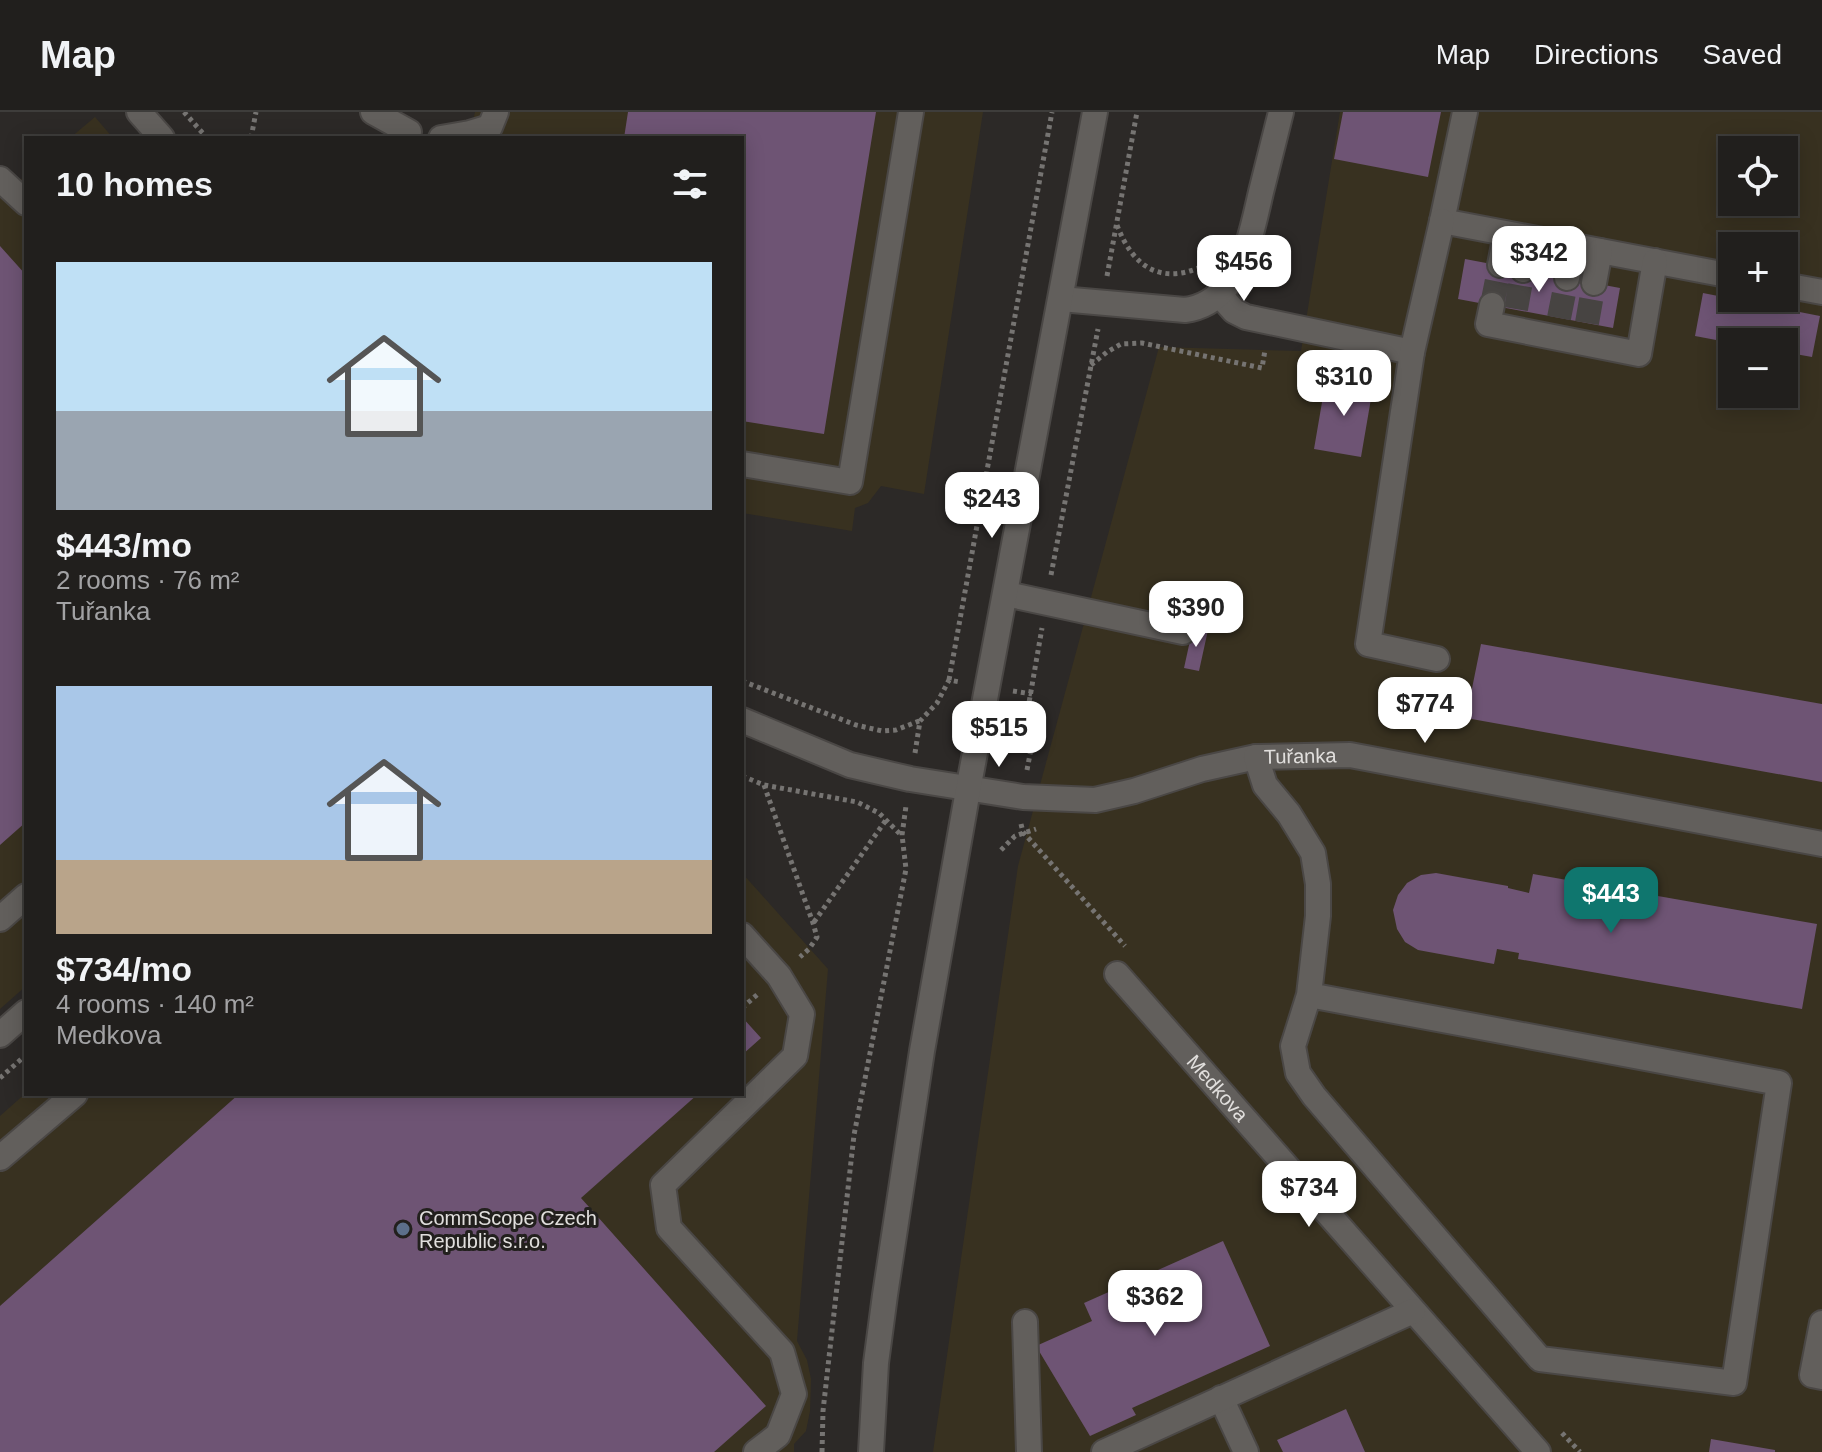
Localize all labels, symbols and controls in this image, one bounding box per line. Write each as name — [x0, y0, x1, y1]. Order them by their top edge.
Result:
text: Map — [40, 34, 116, 76]
text: Map — [1436, 39, 1490, 70]
text: Directions — [1534, 39, 1659, 70]
text: Saved — [1703, 39, 1782, 70]
map controls — [1718, 136, 1798, 408]
button: locate — [1718, 136, 1798, 216]
icon: filters — [668, 162, 712, 206]
text: 10 homes — [56, 165, 213, 203]
pin: $342 — [1492, 226, 1586, 294]
button: + — [1718, 232, 1798, 312]
pin: $456 — [1197, 235, 1291, 303]
text: $342 — [1510, 237, 1568, 267]
text: $456 — [1215, 246, 1273, 276]
icon: home — [312, 314, 456, 458]
button: − — [1718, 328, 1798, 408]
pin: $310 — [1297, 350, 1391, 418]
text: $310 — [1315, 361, 1373, 391]
pin: $243 — [945, 472, 1039, 540]
text: $243 — [963, 483, 1021, 513]
text: $443/mo — [56, 526, 192, 564]
text: 2 rooms · 76 m² — [56, 565, 240, 595]
pin: $390 — [1149, 581, 1243, 649]
text: $390 — [1167, 592, 1225, 622]
text: Tuřanka — [56, 596, 150, 626]
pin: $774 — [1378, 677, 1472, 745]
text: $774 — [1396, 688, 1454, 718]
pin: $515 — [952, 701, 1046, 769]
text: $515 — [970, 712, 1028, 742]
icon: home — [312, 738, 456, 882]
street label: Tuřanka — [1264, 744, 1338, 768]
pin: $443 — [1564, 867, 1658, 935]
text: $443 — [1582, 878, 1640, 908]
text: $734/mo — [56, 950, 192, 988]
text: 4 rooms · 140 m² — [56, 989, 254, 1019]
text: Medkova — [56, 1020, 162, 1050]
street label: Medkova — [1182, 1050, 1253, 1126]
pin: $734 — [1262, 1161, 1356, 1229]
text: $734 — [1280, 1172, 1338, 1202]
place label: CommScope Czech Republic s.r.o. — [419, 1207, 597, 1252]
marker: CommScope Czech Republic s.r.o. — [394, 1220, 412, 1238]
pin: $362 — [1108, 1270, 1202, 1338]
text: $362 — [1126, 1281, 1184, 1311]

